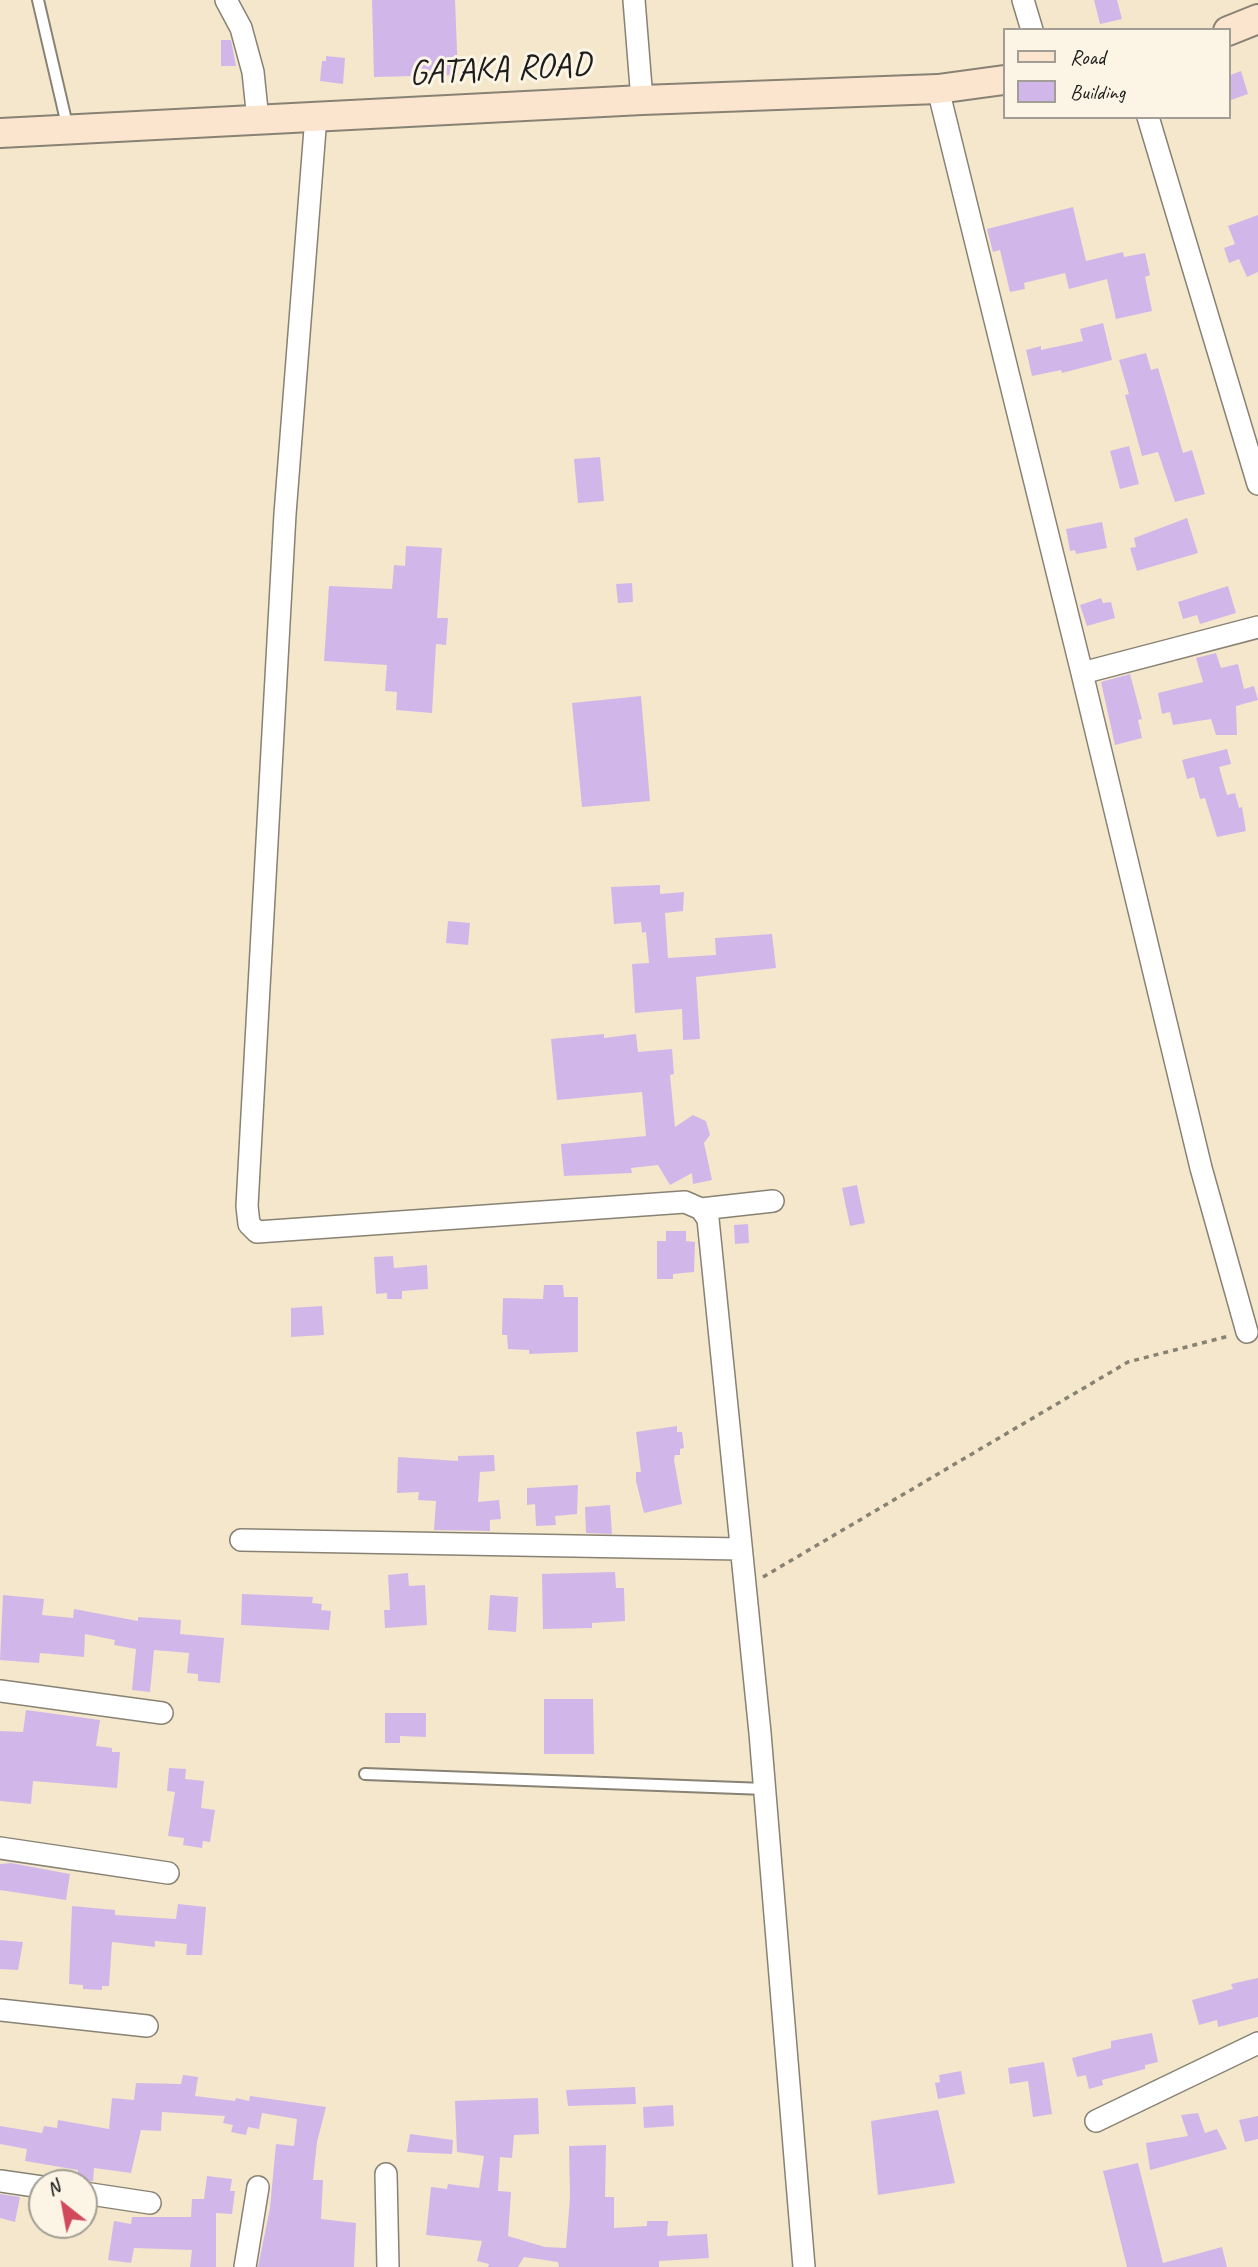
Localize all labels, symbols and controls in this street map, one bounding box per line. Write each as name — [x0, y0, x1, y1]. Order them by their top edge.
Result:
legend — [1002, 28, 1230, 119]
street label: GATAKA ROAD — [408, 44, 592, 96]
text: Road — [1070, 44, 1105, 70]
text: Building — [1070, 79, 1125, 105]
north arrow — [28, 2169, 98, 2239]
text: N — [42, 2174, 64, 2201]

